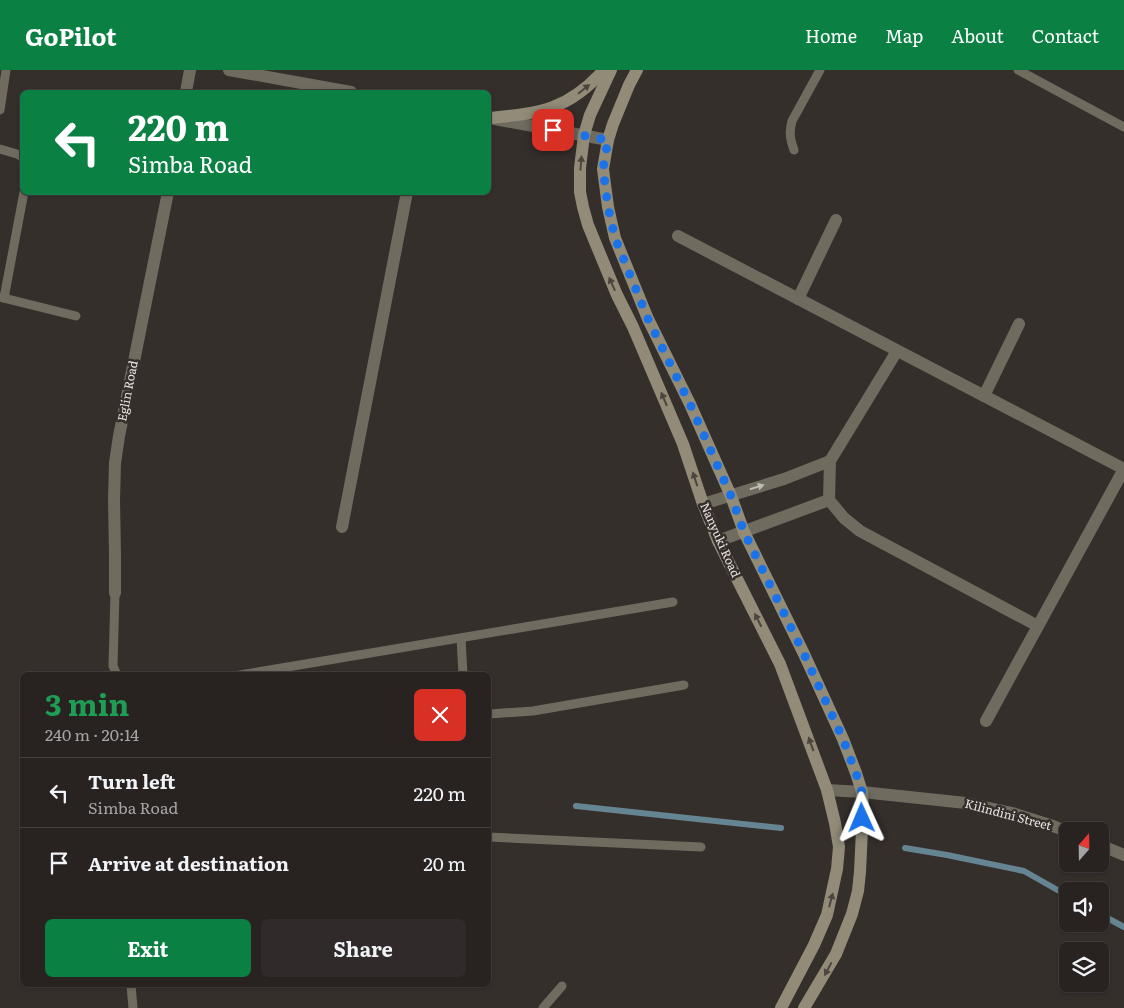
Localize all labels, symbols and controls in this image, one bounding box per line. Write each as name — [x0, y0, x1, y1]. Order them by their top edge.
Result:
text: GoPilot — [25, 18, 117, 53]
text: Home — [805, 22, 857, 49]
text: Map — [885, 22, 923, 49]
text: About — [951, 22, 1004, 49]
text: Contact — [1032, 22, 1099, 49]
one-way arrow — [578, 84, 591, 94]
text: 220 m — [128, 100, 229, 152]
pin — [532, 109, 574, 151]
icon: left — [45, 110, 110, 175]
icon: arrive — [539, 116, 567, 144]
text: Simba Road — [128, 147, 252, 180]
one-way arrow — [577, 155, 585, 171]
one-way arrow — [607, 277, 615, 291]
street label: Eglin Road — [112, 358, 142, 423]
one-way arrow — [660, 392, 668, 406]
one-way arrow — [691, 471, 698, 486]
one-way arrow — [750, 483, 765, 491]
street label: Nanyuki Road — [696, 499, 746, 581]
one-way arrow — [754, 613, 762, 628]
text: 3 min — [45, 681, 129, 725]
button: close — [414, 689, 466, 741]
text: 240 m · 20:14 — [45, 722, 139, 746]
one-way arrow — [806, 737, 814, 751]
text: Turn left — [88, 767, 175, 795]
icon: left — [45, 779, 73, 807]
text: 220 m — [414, 779, 466, 807]
position arrow — [835, 791, 887, 843]
street label: Kilindini Street — [963, 794, 1054, 834]
text: Simba Road — [88, 795, 178, 819]
north arrow — [1059, 822, 1109, 872]
map controls — [1059, 822, 1109, 992]
icon: arrive — [45, 849, 73, 877]
text: Arrive at destination — [88, 849, 289, 877]
text: 20 m — [423, 849, 466, 877]
button: sound — [1059, 882, 1109, 932]
one-way arrow — [827, 892, 835, 907]
button: Exit — [45, 919, 251, 977]
button: Share — [261, 919, 466, 977]
button: layers — [1059, 942, 1109, 992]
one-way arrow — [824, 961, 832, 976]

